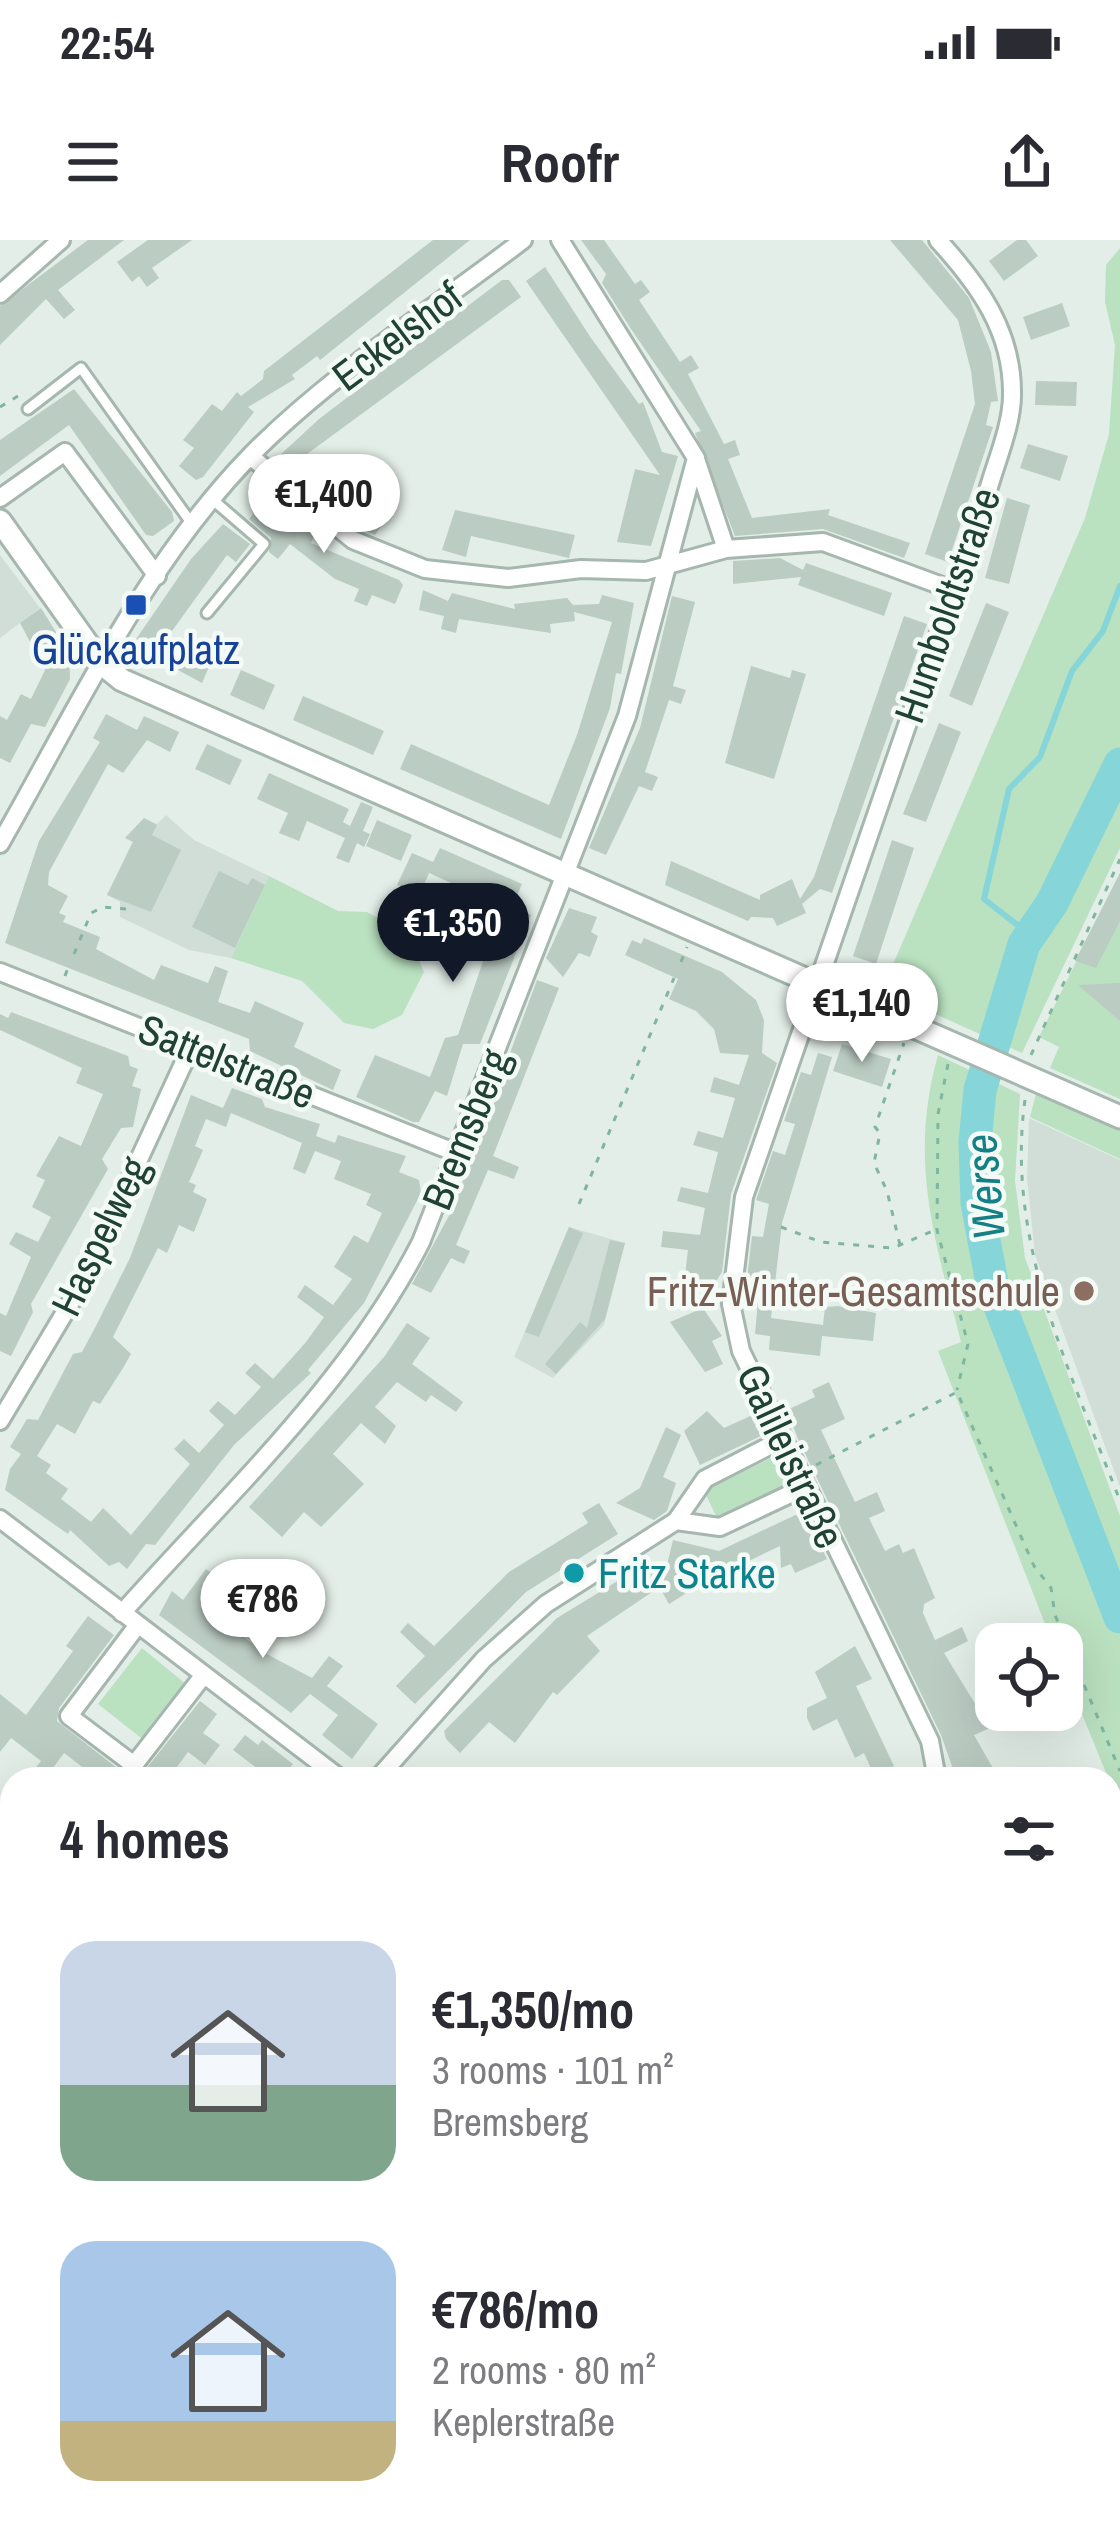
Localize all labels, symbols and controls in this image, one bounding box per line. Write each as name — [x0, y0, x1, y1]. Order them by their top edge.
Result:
text: 22:54 — [60, 12, 154, 73]
text: Roofr — [501, 126, 619, 199]
icon: menu — [60, 129, 126, 195]
icon: share — [994, 129, 1060, 195]
street label: Eckelshof — [321, 268, 474, 403]
pin: €1,400 — [226, 454, 422, 556]
text: €1,400 — [275, 467, 373, 519]
street label: Humboldtstraße — [881, 480, 1013, 730]
marker: Glückaufplatz — [123, 592, 149, 618]
place label: Glückaufplatz — [32, 621, 240, 677]
pin: €1,350 — [355, 883, 551, 985]
text: €1,350 — [404, 896, 502, 948]
pin: €1,140 — [764, 963, 960, 1065]
text: €1,140 — [813, 976, 911, 1028]
street label: Sattelstraße — [130, 1000, 324, 1122]
street label: Bremsberg — [408, 1040, 524, 1218]
water label: Werse — [949, 1132, 1019, 1242]
street label: Haspelweg — [37, 1147, 163, 1325]
place label: Fritz-Winter-Gesamtschule — [647, 1263, 1060, 1319]
marker: Fritz-Winter-Gesamtschule — [1071, 1278, 1097, 1304]
street label: Galileistraße — [724, 1355, 858, 1557]
place label: Fritz Starke — [598, 1545, 776, 1601]
pin: €786 — [192, 1559, 334, 1661]
marker: Fritz Starke — [561, 1560, 587, 1586]
text: €786 — [227, 1572, 299, 1624]
map controls — [975, 1623, 1083, 1731]
button: locate — [975, 1623, 1083, 1731]
text: 4 homes — [60, 1805, 230, 1874]
icon: filters — [996, 1806, 1062, 1872]
text: €1,350/mo — [432, 1975, 634, 2044]
icon: home — [156, 1989, 300, 2133]
text: 3 rooms · 101 m² — [432, 2044, 674, 2096]
text: Bremsberg — [432, 2096, 588, 2148]
text: €786/mo — [432, 2275, 599, 2344]
icon: home — [156, 2289, 300, 2433]
text: 2 rooms · 80 m² — [432, 2344, 656, 2396]
text: Keplerstraße — [432, 2396, 615, 2448]

